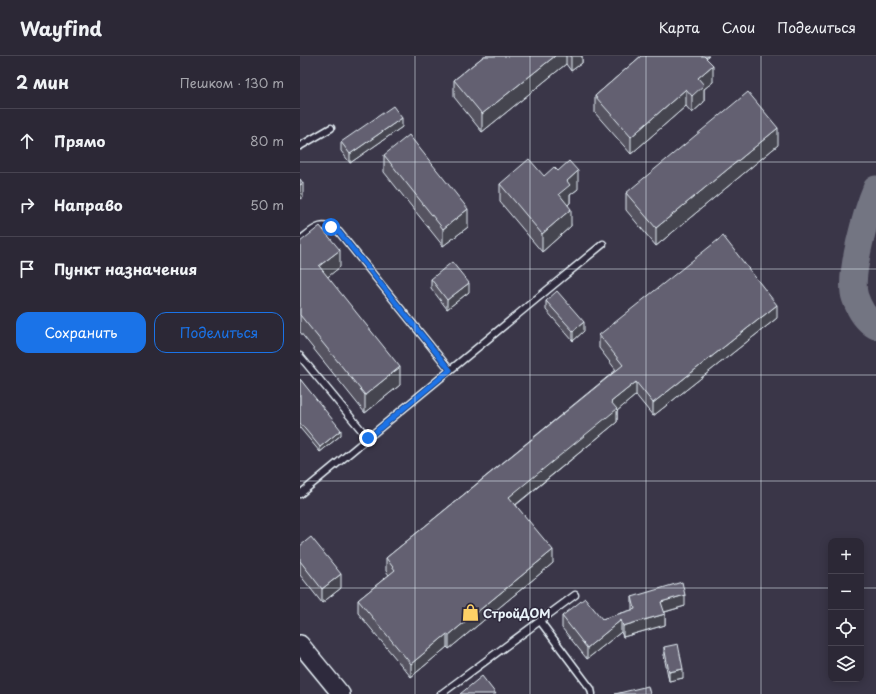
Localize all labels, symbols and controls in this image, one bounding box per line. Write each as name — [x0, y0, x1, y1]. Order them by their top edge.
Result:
text: Wayfind — [20, 14, 102, 42]
text: Карта — [659, 17, 700, 38]
text: Слои — [722, 17, 755, 38]
text: Поделиться — [777, 17, 856, 38]
text: 2 мин — [16, 69, 69, 95]
text: Пешком · 130 m — [180, 73, 284, 92]
text: Прямо — [54, 129, 105, 152]
icon: ahead — [16, 130, 38, 152]
text: 80 m — [250, 131, 284, 150]
text: Направо — [54, 193, 123, 216]
icon: right — [16, 194, 38, 216]
text: 50 m — [250, 195, 284, 214]
route start — [322, 218, 340, 236]
text: Пункт назначения — [54, 257, 197, 280]
icon: arrive — [16, 258, 38, 280]
button: Сохранить — [16, 312, 146, 353]
button: Поделиться — [154, 312, 284, 353]
route end — [359, 429, 377, 447]
map controls — [828, 538, 864, 682]
button: + — [828, 538, 864, 574]
button: − — [828, 574, 864, 610]
shop icon: СтройДОМ — [460, 603, 480, 623]
place label: СтройДОМ — [483, 604, 551, 622]
button: locate — [828, 610, 864, 646]
button: layers — [828, 646, 864, 682]

